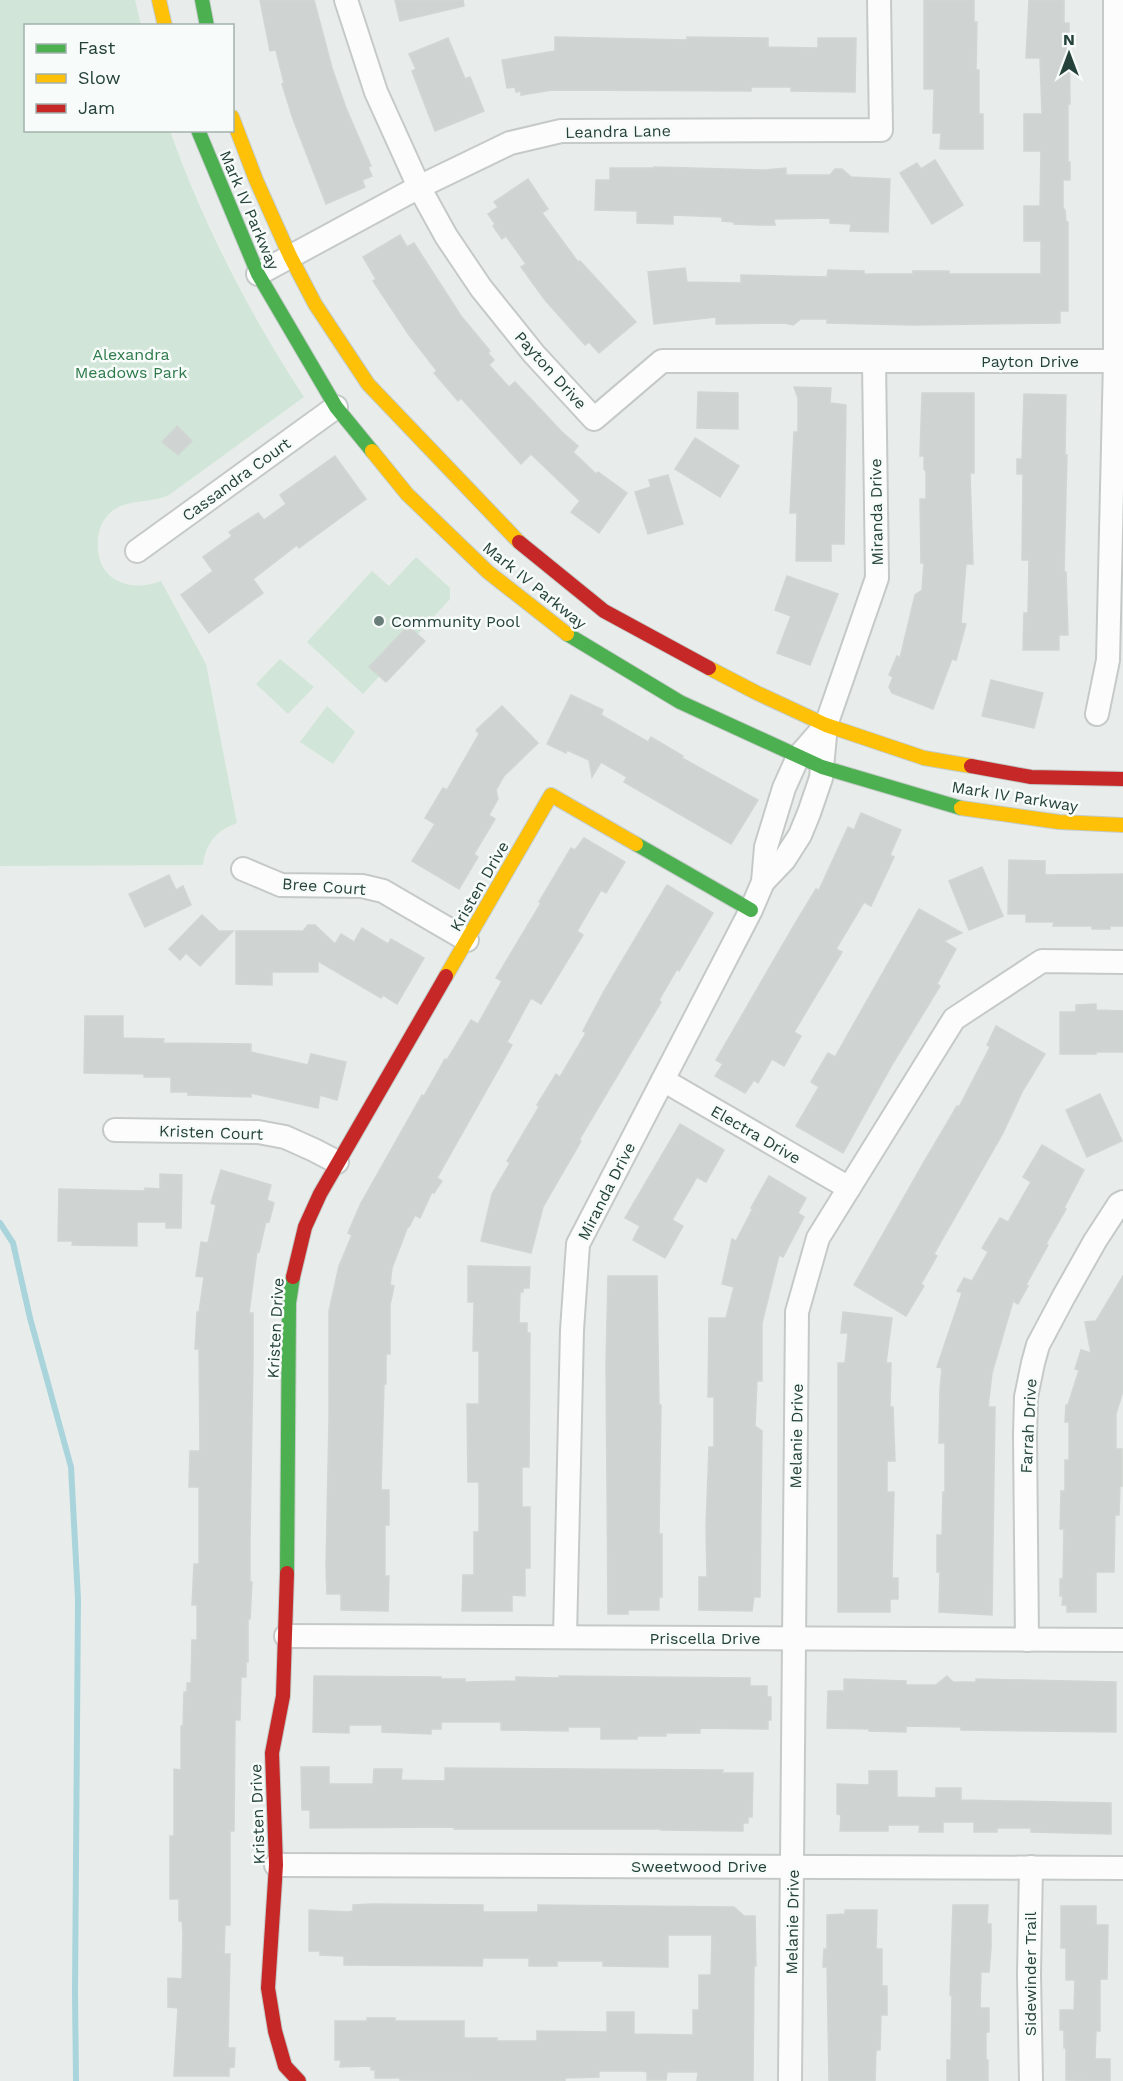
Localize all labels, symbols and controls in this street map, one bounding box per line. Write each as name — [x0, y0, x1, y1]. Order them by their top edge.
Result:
legend — [24, 24, 234, 132]
north arrow — [1039, 24, 1099, 84]
text: N — [1063, 30, 1075, 49]
text: Fast — [78, 37, 116, 58]
text: Slow — [78, 67, 121, 88]
text: Jam — [78, 97, 115, 118]
street label: Leandra Lane — [565, 121, 671, 142]
street label: Mark IV Parkway — [216, 148, 284, 273]
street label: Payton Drive — [511, 328, 591, 413]
park label: Alexandra Meadows Park — [75, 345, 187, 382]
street label: Payton Drive — [981, 352, 1079, 371]
street label: Cassandra Court — [178, 433, 295, 525]
street label: Miranda Drive — [866, 458, 887, 566]
street label: Mark IV Parkway — [479, 538, 591, 633]
place label: Community Pool — [391, 612, 520, 631]
marker: Community Pool — [372, 614, 386, 628]
street label: Mark IV Parkway — [950, 777, 1080, 816]
street label: Kristen Drive — [446, 838, 513, 935]
street label: Bree Court — [281, 874, 367, 899]
street label: Electra Drive — [708, 1101, 804, 1168]
street label: Kristen Court — [159, 1121, 264, 1144]
street label: Miranda Drive — [574, 1139, 639, 1243]
street label: Kristen Drive — [263, 1277, 288, 1379]
street label: Farrah Drive — [1017, 1378, 1040, 1474]
street label: Melanie Drive — [786, 1383, 807, 1489]
street label: Priscella Drive — [650, 1629, 760, 1648]
street label: Kristen Drive — [246, 1763, 269, 1865]
street label: Sweetwood Drive — [631, 1857, 767, 1876]
street label: Melanie Drive — [782, 1869, 803, 1975]
street label: Sidewinder Trail — [1021, 1912, 1040, 2036]

